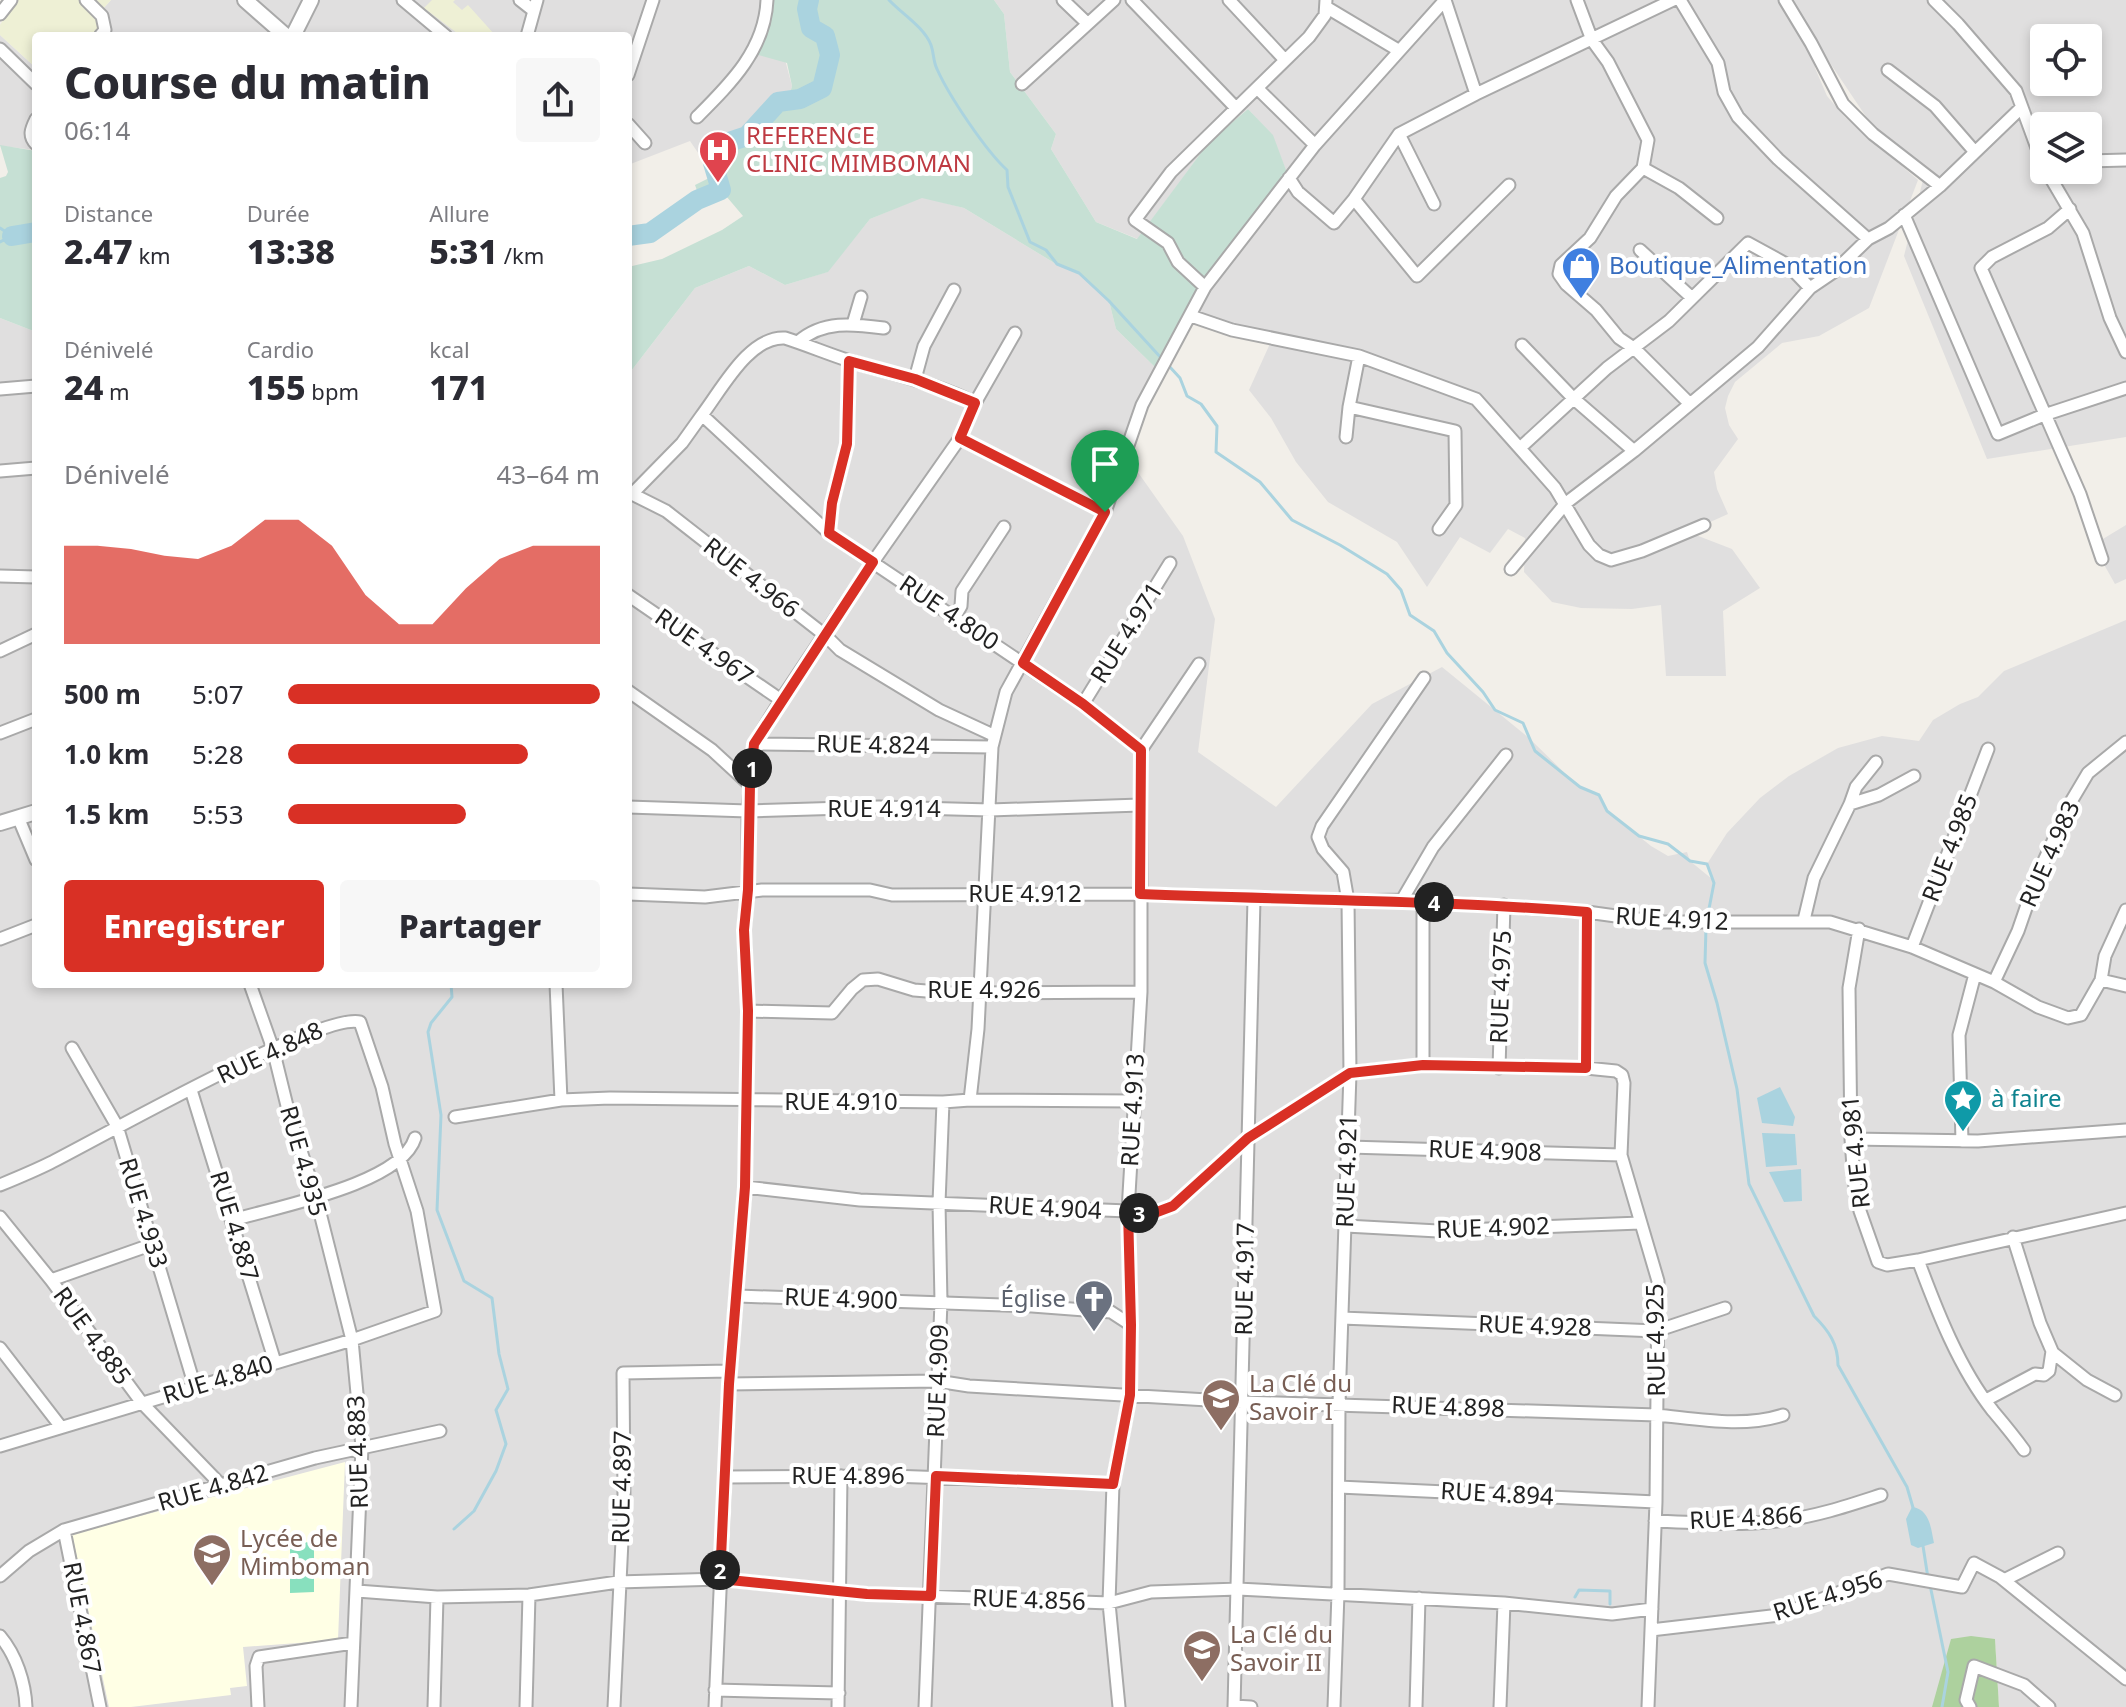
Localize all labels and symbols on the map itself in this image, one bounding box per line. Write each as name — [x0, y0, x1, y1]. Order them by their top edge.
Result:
place label: REFERENCE CLINIC MIMBOMAN — [746, 118, 971, 179]
hospital icon: REFERENCE CLINIC MIMBOMAN — [697, 129, 739, 184]
shop icon: Boutique_Alimentation — [1560, 245, 1602, 300]
place label: Boutique_Alimentation — [1609, 248, 1867, 281]
pin — [1071, 430, 1139, 512]
street label: RUE 4.966 — [697, 529, 807, 625]
street label: RUE 4.800 — [894, 566, 1006, 657]
street label: RUE 4.971 — [1082, 575, 1170, 689]
street label: RUE 4.967 — [649, 600, 761, 692]
street label: RUE 4.824 — [816, 726, 930, 761]
pin: 1 — [732, 748, 772, 788]
street label: RUE 4.985 — [1913, 789, 1984, 906]
street label: RUE 4.914 — [827, 791, 941, 824]
street label: RUE 4.983 — [2010, 795, 2087, 912]
street label: RUE 4.912 — [968, 876, 1082, 909]
pin: 4 — [1414, 882, 1454, 922]
street label: RUE 4.912 — [1615, 898, 1730, 937]
street label: RUE 4.975 — [1481, 930, 1518, 1044]
street label: RUE 4.926 — [927, 972, 1041, 1005]
street label: RUE 4.848 — [211, 1013, 328, 1091]
street label: RUE 4.913 — [1112, 1052, 1151, 1167]
place icon: à faire — [1942, 1078, 1984, 1133]
place label: à faire — [1991, 1081, 2062, 1114]
street label: RUE 4.910 — [784, 1084, 898, 1117]
street label: RUE 4.981 — [1832, 1094, 1877, 1210]
street label: RUE 4.935 — [273, 1102, 336, 1220]
street label: RUE 4.921 — [1327, 1114, 1364, 1228]
street label: RUE 4.908 — [1428, 1131, 1542, 1168]
street label: RUE 4.933 — [112, 1154, 177, 1272]
street label: RUE 4.887 — [203, 1167, 268, 1285]
street label: RUE 4.904 — [988, 1187, 1103, 1226]
pin: 3 — [1119, 1193, 1159, 1233]
street label: RUE 4.902 — [1436, 1208, 1550, 1245]
street label: RUE 4.917 — [1226, 1222, 1261, 1336]
church icon: Église — [1073, 1278, 1115, 1333]
street label: RUE 4.900 — [784, 1279, 898, 1316]
street label: RUE 4.885 — [47, 1280, 140, 1391]
place label: Église — [1000, 1281, 1066, 1314]
street label: RUE 4.925 — [1637, 1283, 1672, 1397]
street label: RUE 4.928 — [1478, 1306, 1592, 1343]
street label: RUE 4.909 — [918, 1324, 955, 1438]
street label: RUE 4.840 — [159, 1346, 277, 1411]
place label: La Clé du Savoir I — [1249, 1366, 1352, 1427]
school or university icon: La Clé du Savoir I — [1200, 1377, 1242, 1432]
street label: RUE 4.898 — [1391, 1387, 1505, 1424]
street label: RUE 4.883 — [338, 1395, 375, 1509]
street label: RUE 4.897 — [603, 1430, 638, 1544]
street label: RUE 4.842 — [154, 1455, 272, 1518]
street label: RUE 4.896 — [791, 1458, 905, 1491]
street label: RUE 4.894 — [1440, 1473, 1555, 1512]
street label: RUE 4.866 — [1688, 1497, 1803, 1536]
place label: Lycée de Mimboman — [240, 1521, 370, 1582]
school or university icon: Lycée de Mimboman — [191, 1532, 233, 1587]
pin: 2 — [700, 1550, 740, 1590]
street label: RUE 4.867 — [56, 1559, 110, 1677]
street label: RUE 4.956 — [1769, 1561, 1887, 1628]
street label: RUE 4.856 — [972, 1580, 1086, 1617]
place label: La Clé du Savoir II — [1230, 1617, 1333, 1678]
school or university icon: La Clé du Savoir II — [1181, 1628, 1223, 1683]

